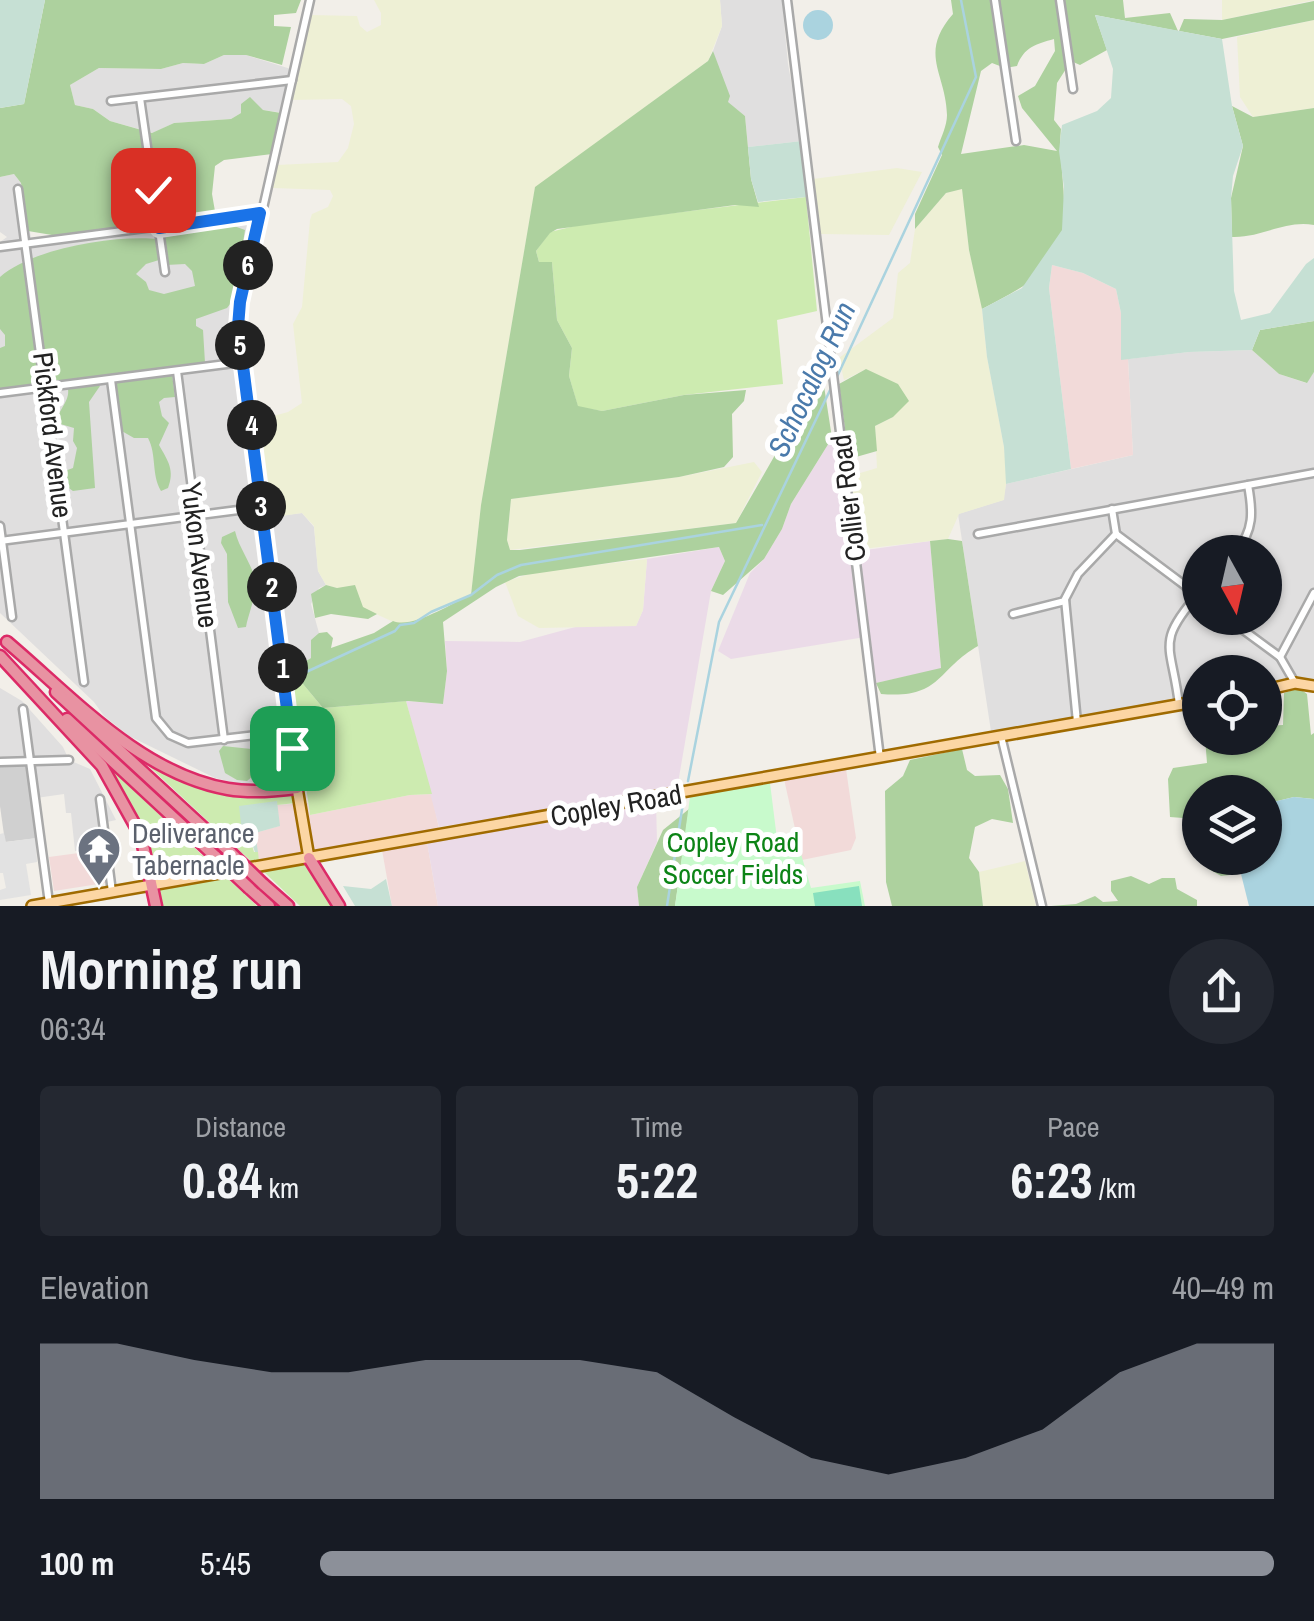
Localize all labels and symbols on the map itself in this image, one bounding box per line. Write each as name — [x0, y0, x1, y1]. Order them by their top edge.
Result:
pin — [111, 148, 196, 233]
pin: 6 — [223, 240, 273, 290]
water label: Schocalog Run — [758, 295, 864, 463]
pin: 5 — [215, 320, 265, 370]
street label: Pickford Avenue — [24, 350, 82, 520]
pin: 4 — [227, 400, 277, 450]
street label: Collier Road — [821, 432, 875, 564]
street label: Yukon Avenue — [172, 480, 228, 630]
pin: 3 — [236, 481, 286, 531]
north arrow — [1182, 535, 1282, 635]
pin: 2 — [247, 562, 297, 612]
pin: 1 — [258, 643, 308, 693]
pin — [250, 706, 335, 791]
street label: Copley Road — [547, 775, 685, 835]
place label: Deliverance Tabernacle — [132, 814, 255, 884]
park label: Copley Road Soccer Fields — [663, 823, 803, 893]
temple icon: Deliverance Tabernacle — [76, 826, 122, 887]

